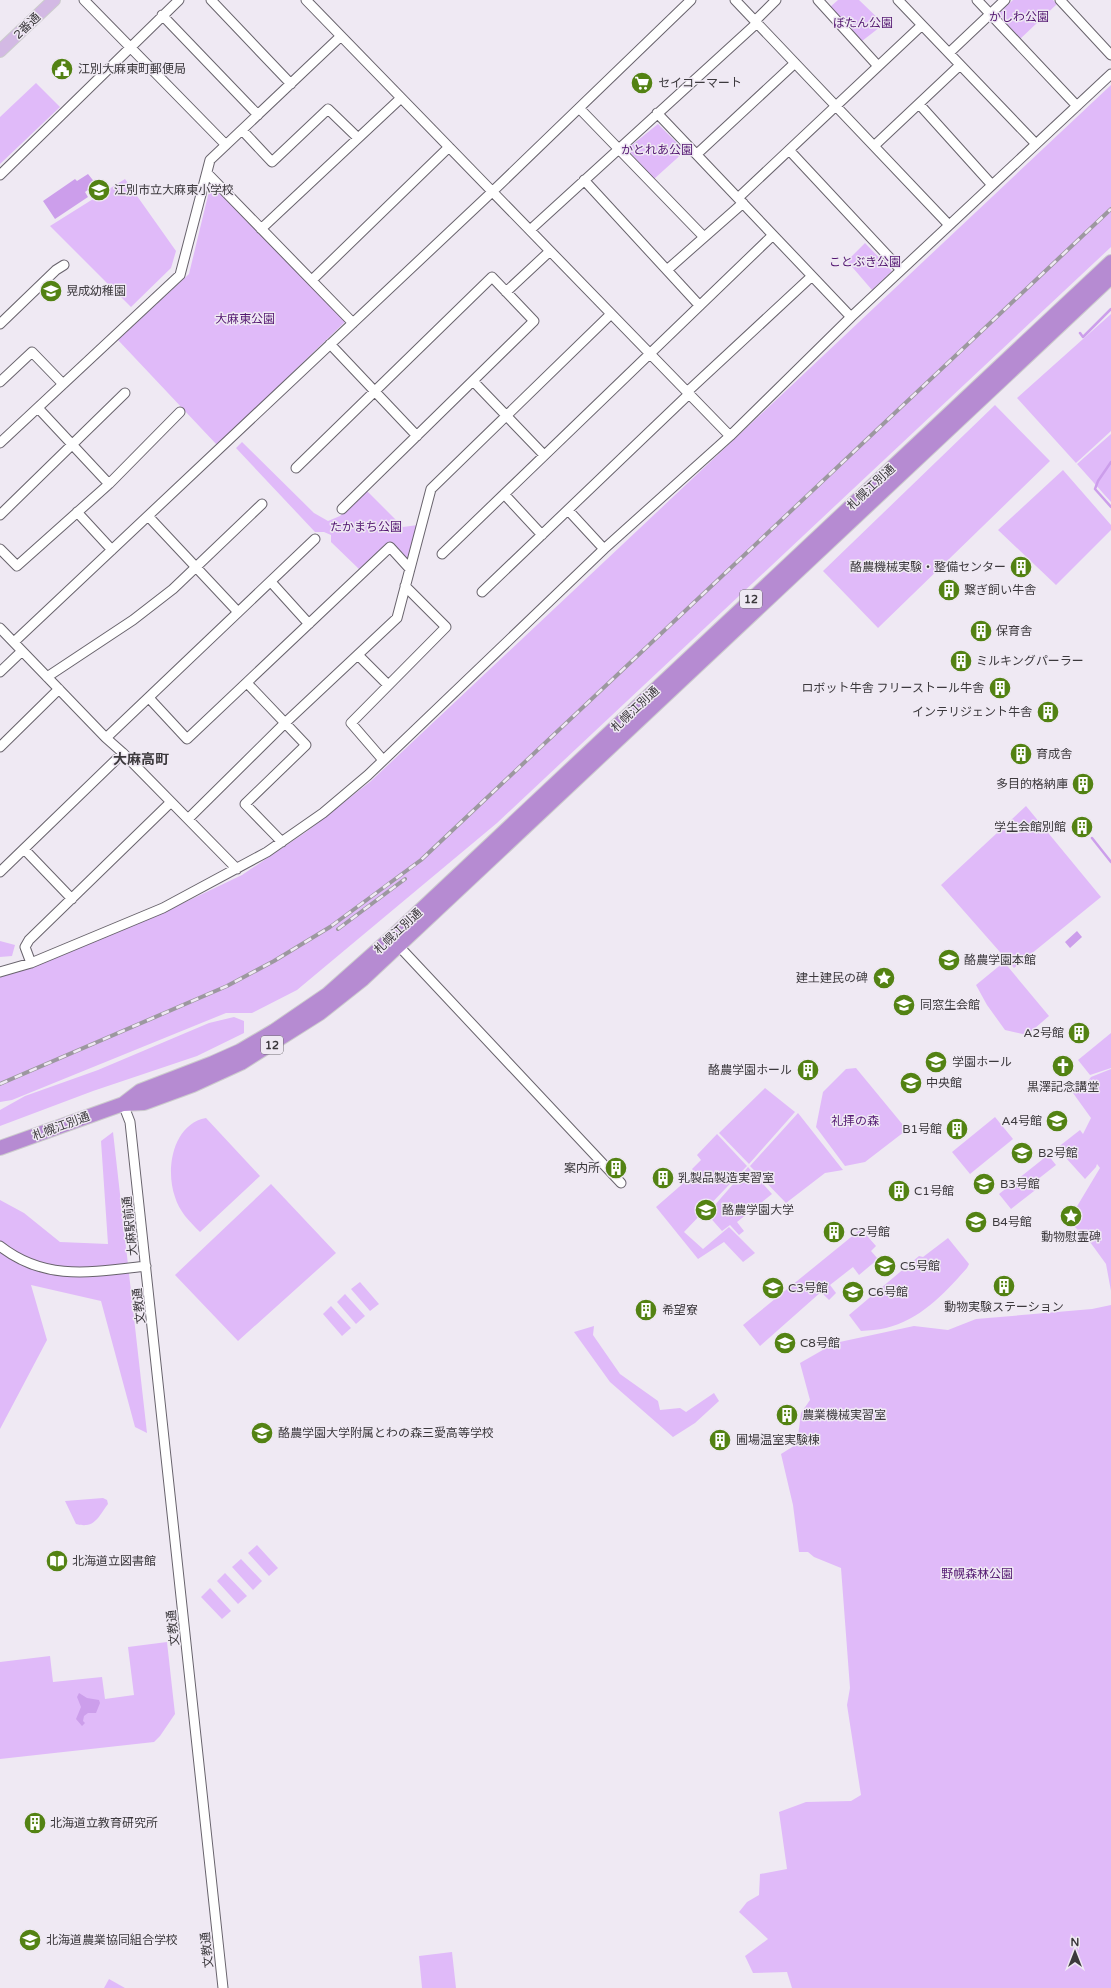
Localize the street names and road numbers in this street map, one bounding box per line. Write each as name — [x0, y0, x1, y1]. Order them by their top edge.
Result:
street label: 2番通 — [11, 10, 43, 42]
street label: 札幌江別通 — [844, 461, 898, 513]
road number: 12 — [740, 590, 762, 608]
street label: 札幌江別通 — [608, 683, 662, 735]
street label: 札幌江別通 — [371, 905, 425, 957]
road number: 12 — [261, 1036, 283, 1054]
street label: 札幌江別通 — [30, 1109, 92, 1143]
street label: 大麻駅前通 — [120, 1195, 140, 1257]
street label: 文教通 — [130, 1287, 148, 1325]
street label: 文教通 — [164, 1609, 182, 1647]
street label: 文教通 — [198, 1931, 216, 1969]

